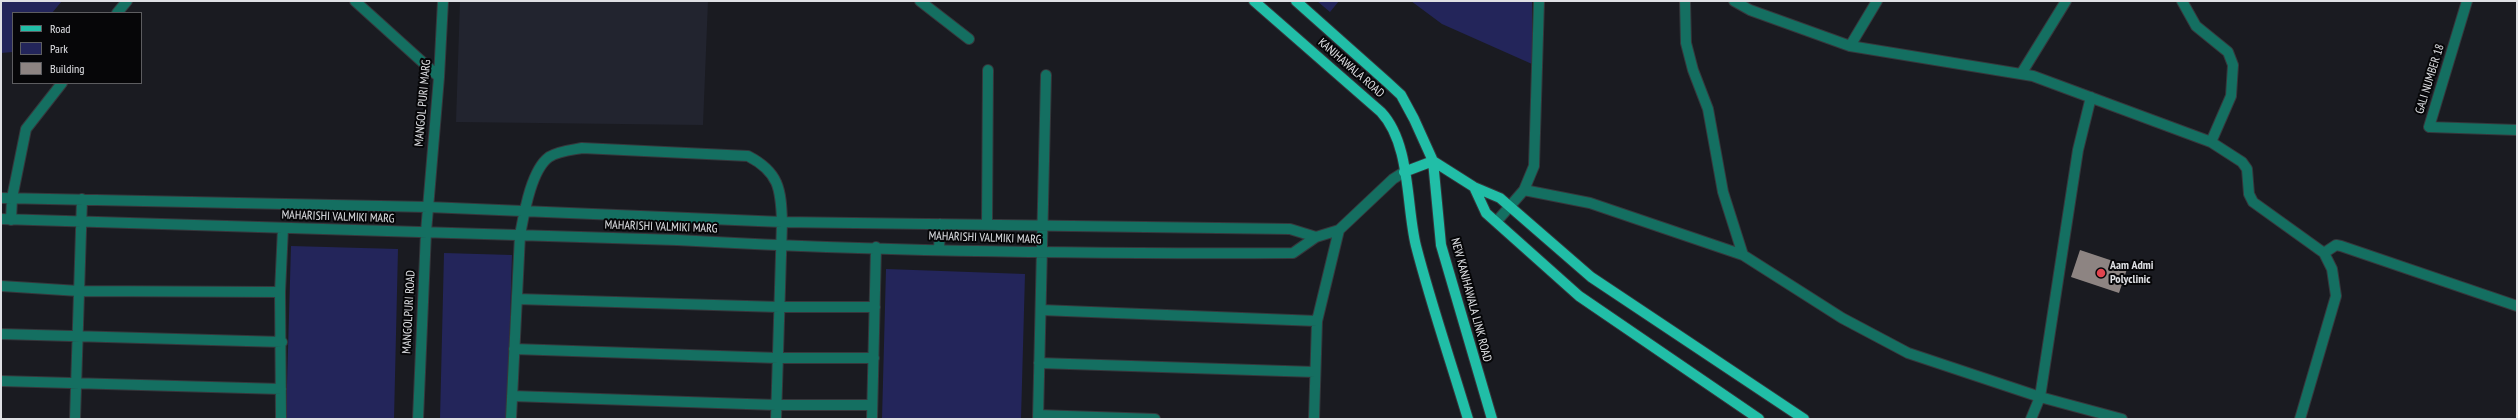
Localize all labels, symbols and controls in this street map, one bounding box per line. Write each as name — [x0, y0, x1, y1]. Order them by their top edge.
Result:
legend — [12, 12, 142, 84]
text: Road — [50, 21, 70, 36]
street label: KANJHAWALA ROAD — [1315, 35, 1387, 101]
text: Park — [50, 41, 68, 56]
street label: GALI NUMBER 18 — [2413, 42, 2447, 116]
street label: MANGOL PURI MARG — [412, 59, 434, 147]
text: Building — [50, 61, 85, 76]
street label: MAHARISHI VALMIKI MARG — [281, 208, 395, 226]
street label: MAHARISHI VALMIKI MARG — [604, 218, 718, 236]
street label: MAHARISHI VALMIKI MARG — [928, 229, 1042, 247]
street label: NEW KANJHAWALA LINK ROAD — [1448, 236, 1494, 364]
place label: Aam Admi Polyclinic — [2110, 259, 2153, 287]
marker: Aam Admi Polyclinic — [2095, 267, 2107, 279]
street label: MANGOLPURI ROAD — [400, 270, 418, 354]

